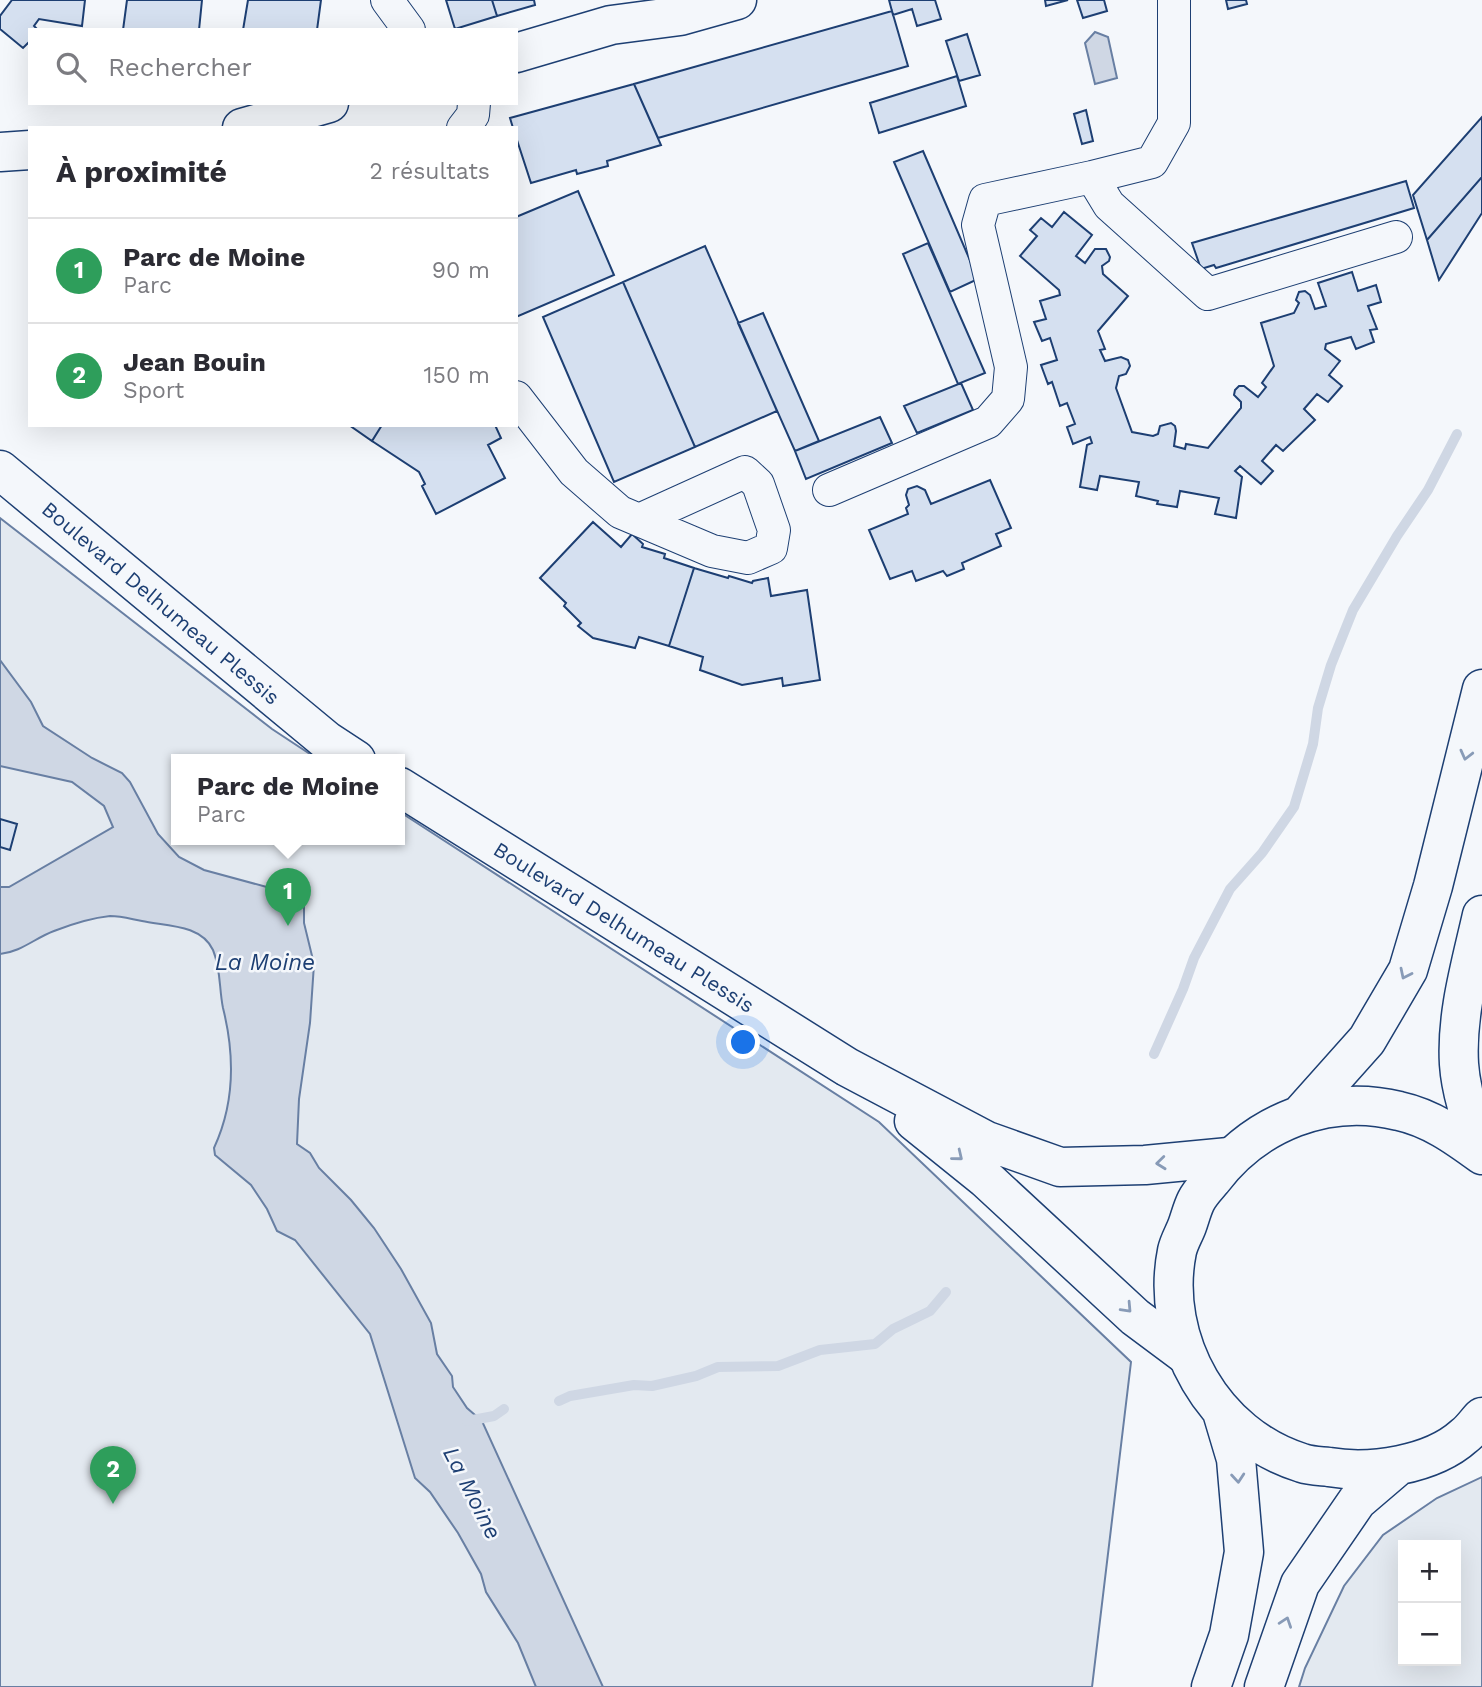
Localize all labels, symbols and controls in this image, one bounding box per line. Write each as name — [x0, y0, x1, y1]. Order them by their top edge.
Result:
search box — [28, 28, 518, 105]
icon: search — [52, 48, 90, 86]
text: Rechercher — [108, 52, 252, 82]
text: À proximité — [56, 154, 227, 189]
text: 2 résultats — [370, 158, 490, 185]
text: Parc de Moine — [123, 242, 305, 272]
text: 1 — [74, 257, 84, 284]
text: 90 m — [432, 257, 490, 284]
text: Parc — [123, 272, 172, 299]
text: Jean Bouin — [123, 347, 266, 377]
text: 2 — [72, 362, 86, 389]
text: 150 m — [424, 362, 490, 389]
text: Sport — [123, 377, 184, 404]
street label: Boulevard Delhumeau Plessis — [37, 496, 285, 710]
one-way arrow — [1460, 749, 1474, 761]
popup — [171, 754, 405, 845]
text: Parc de Moine — [197, 771, 379, 801]
text: Parc — [197, 801, 246, 828]
street label: Boulevard Delhumeau Plessis — [489, 836, 759, 1018]
pin: 1 — [265, 868, 311, 926]
water label: La Moine — [215, 949, 315, 976]
one-way arrow — [1399, 967, 1413, 979]
your location — [726, 1025, 760, 1059]
one-way arrow — [949, 1148, 962, 1160]
one-way arrow — [1155, 1156, 1167, 1171]
one-way arrow — [1118, 1300, 1131, 1313]
water label: La Moine — [437, 1442, 507, 1544]
pin: 2 — [90, 1446, 136, 1504]
one-way arrow — [1230, 1473, 1245, 1484]
map controls — [1398, 1540, 1461, 1666]
button: + — [1398, 1540, 1461, 1603]
button: − — [1398, 1603, 1461, 1666]
one-way arrow — [1278, 1617, 1292, 1629]

